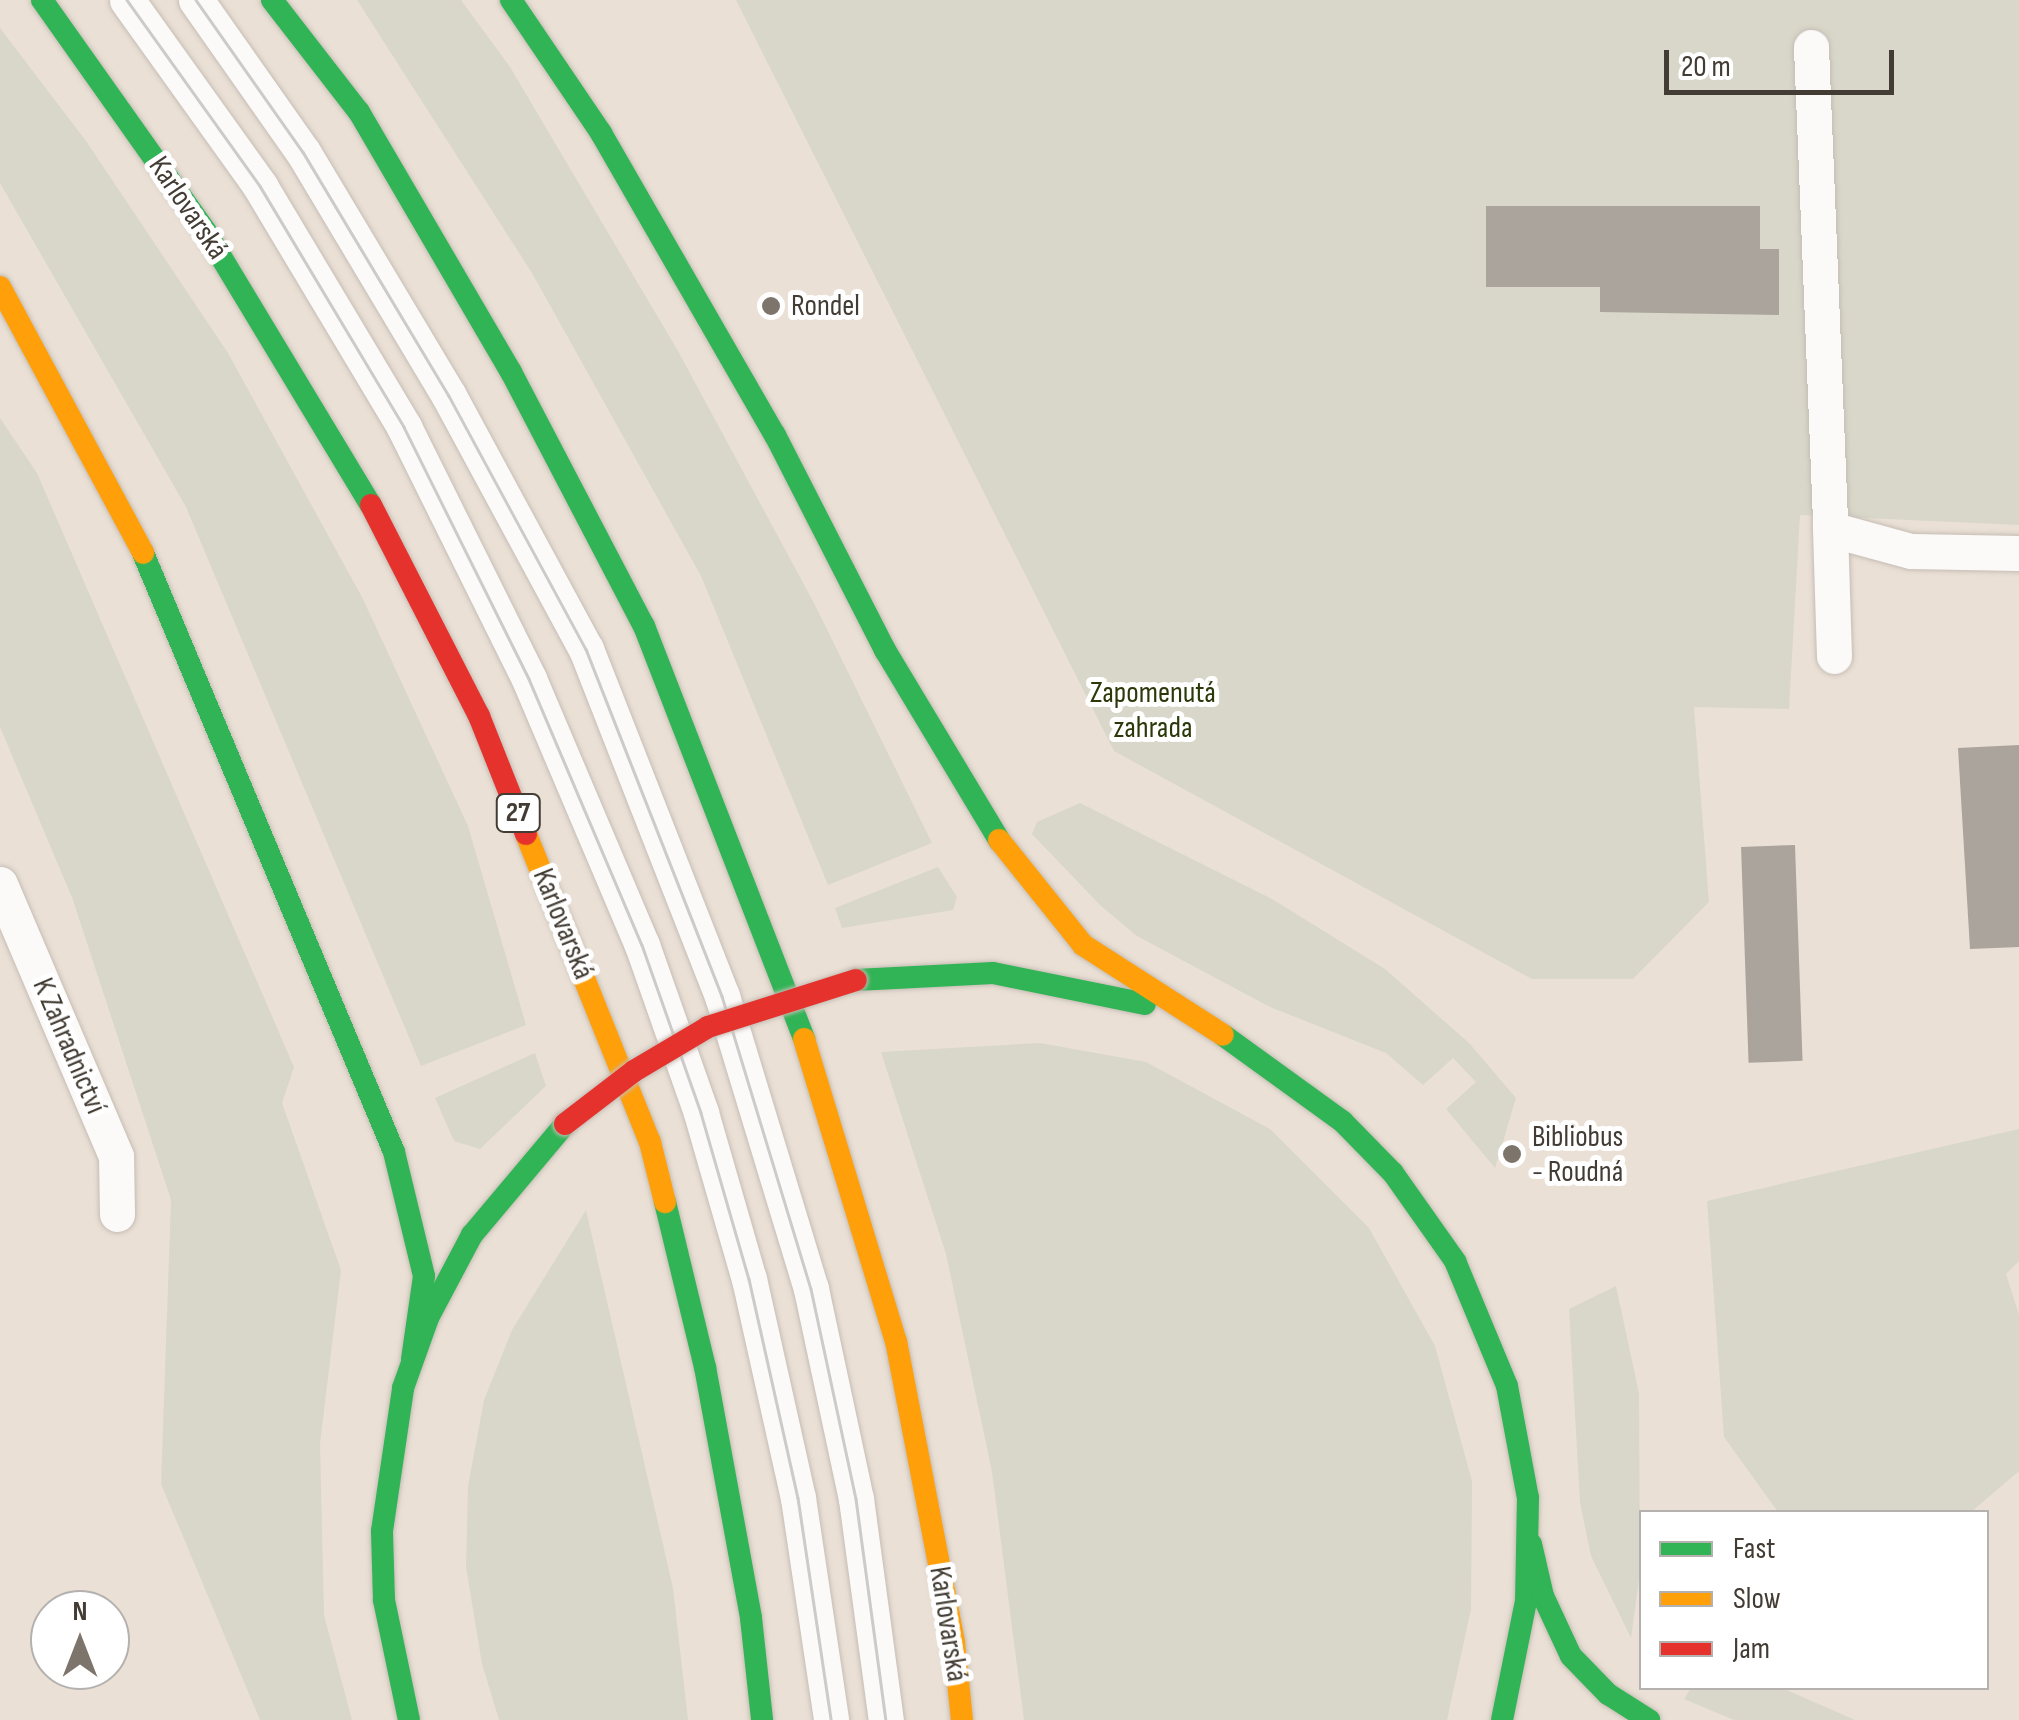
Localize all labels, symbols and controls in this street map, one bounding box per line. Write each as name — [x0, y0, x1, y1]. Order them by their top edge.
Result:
scale bar — [1669, 30, 1899, 92]
text: 20 m — [1681, 49, 1731, 85]
street label: Karlovarská — [141, 150, 235, 266]
place label: Rondel — [791, 288, 860, 324]
marker: Rondel — [760, 295, 782, 317]
park label: Zapomenutá zahrada — [1090, 675, 1216, 746]
road number: 27 — [496, 790, 540, 836]
street label: Karlovarská — [525, 863, 601, 985]
street label: K Zahradnictví — [24, 973, 114, 1119]
place label: Bibliobus - Roudná — [1532, 1119, 1623, 1190]
marker: Bibliobus - Roudná — [1501, 1143, 1523, 1165]
legend — [1639, 1510, 1989, 1690]
text: Fast — [1733, 1531, 1775, 1567]
street label: Karlovarská — [921, 1564, 975, 1684]
text: Slow — [1733, 1581, 1781, 1617]
north arrow — [30, 1590, 130, 1690]
text: N — [73, 1595, 87, 1628]
text: Jam — [1733, 1631, 1770, 1667]

